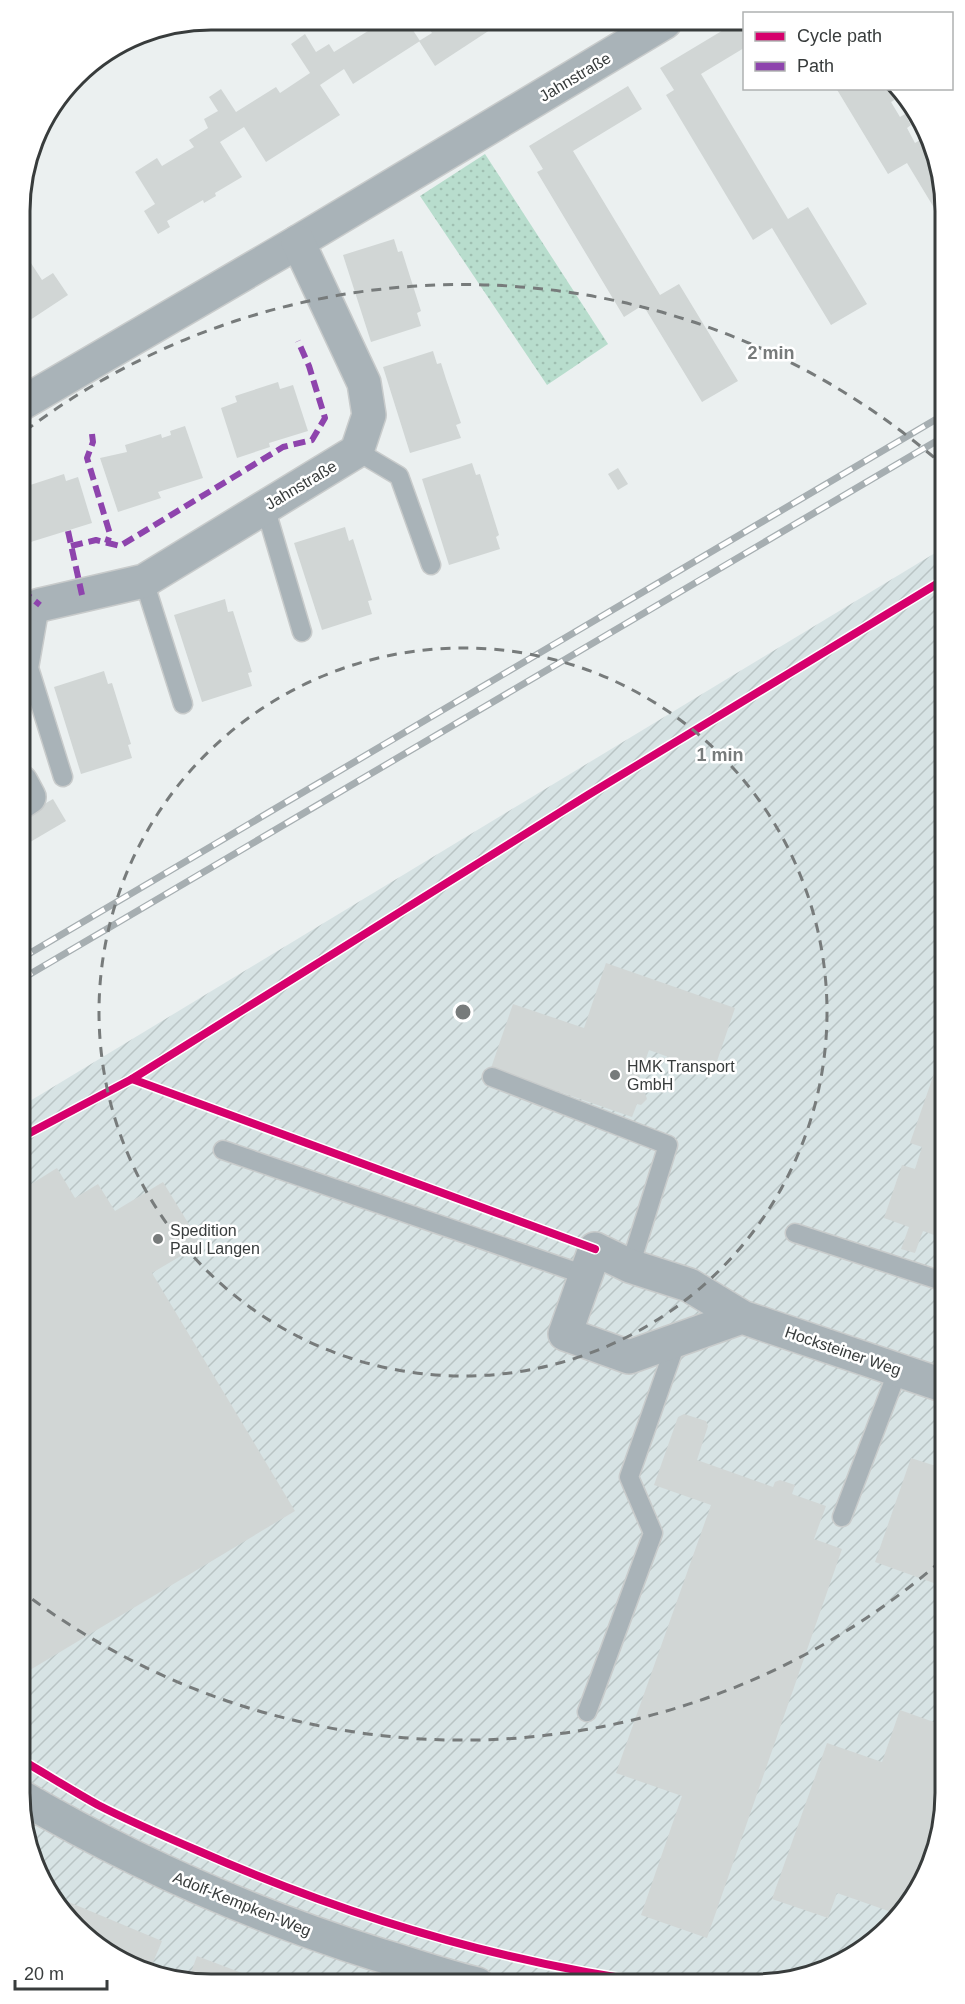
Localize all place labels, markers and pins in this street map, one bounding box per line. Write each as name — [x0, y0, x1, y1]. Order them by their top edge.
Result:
centre of rings — [453, 1002, 473, 1022]
place label: HMK Transport GmbH — [627, 1058, 735, 1093]
marker: HMK Transport GmbH — [608, 1068, 622, 1082]
place label: Spedition Paul Langen — [170, 1222, 260, 1257]
marker: Spedition Paul Langen — [151, 1232, 165, 1246]

